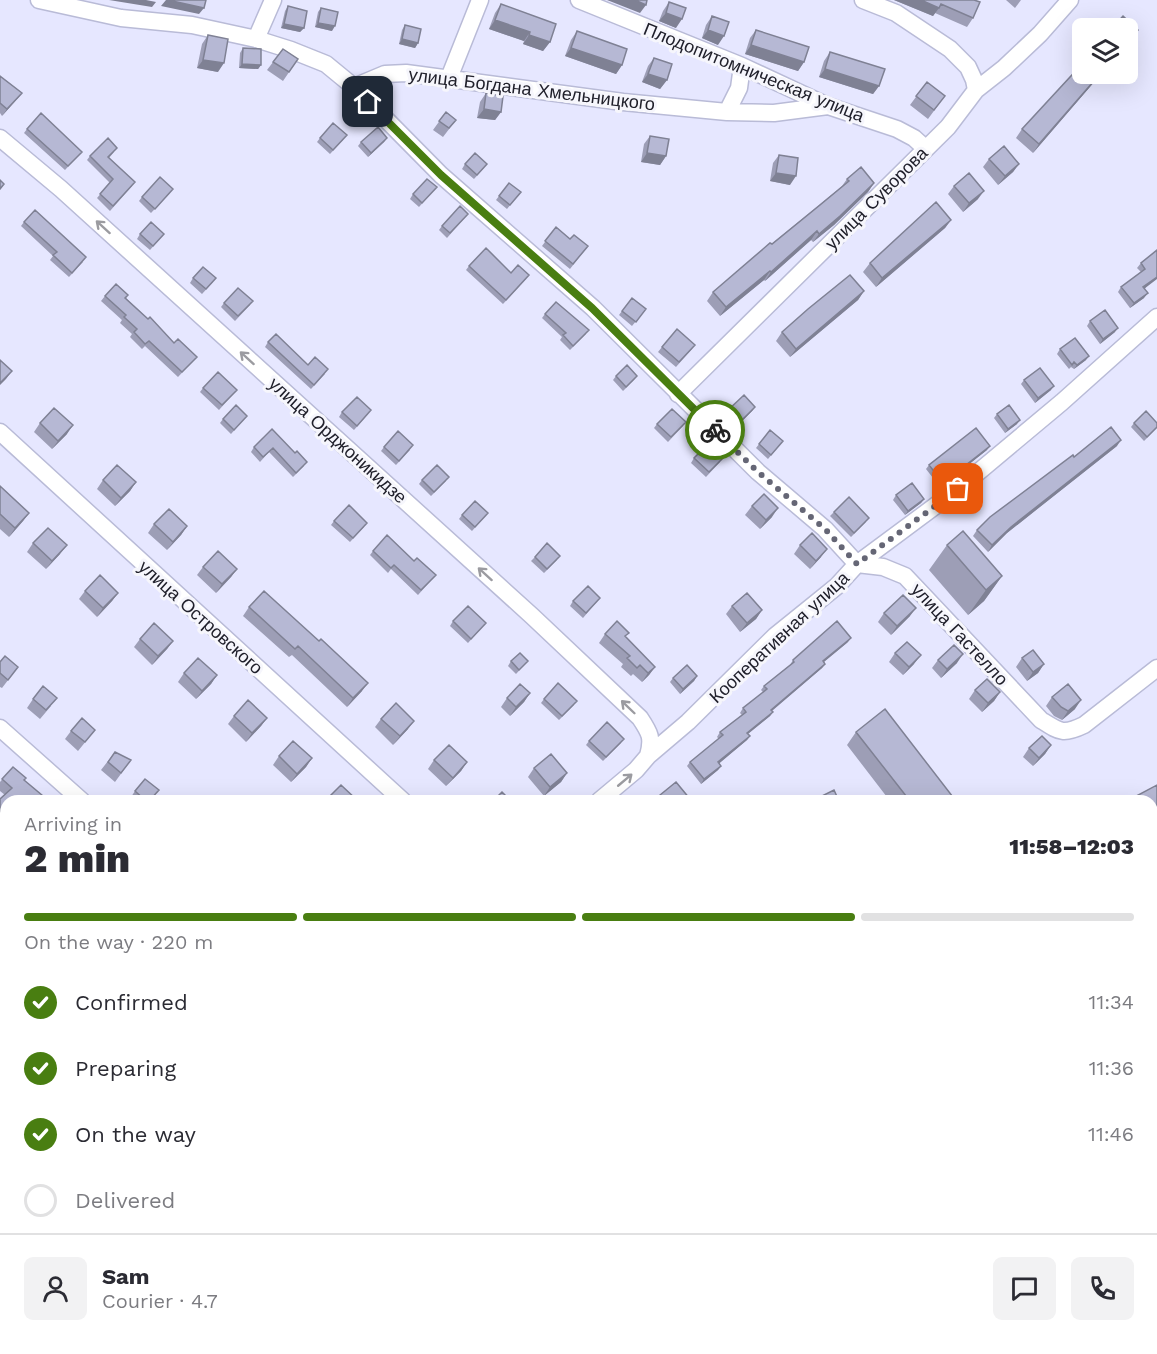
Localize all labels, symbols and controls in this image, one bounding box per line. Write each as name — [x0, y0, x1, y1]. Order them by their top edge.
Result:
street label: Плодопитомническая улица — [641, 18, 868, 126]
map controls — [1072, 18, 1138, 84]
button: layers — [1072, 18, 1138, 84]
street label: улица Богдана Хмельницкого — [408, 63, 656, 115]
pin — [342, 76, 393, 127]
icon: home — [351, 85, 384, 118]
street label: улица Суворова — [820, 142, 932, 254]
one-way arrow — [96, 220, 111, 234]
one-way arrow — [240, 351, 255, 365]
street label: улица Орджоникидзе — [265, 373, 411, 507]
courier — [685, 400, 745, 460]
icon: bike — [699, 414, 732, 447]
pin — [932, 463, 983, 514]
icon: bag — [941, 472, 974, 505]
street label: улица Островского — [135, 556, 267, 678]
street label: Кооперативная улица — [705, 566, 854, 707]
one-way arrow — [478, 567, 493, 581]
street label: улица Гастелло — [907, 579, 1013, 689]
one-way arrow — [620, 699, 635, 714]
one-way arrow — [617, 773, 633, 786]
text: Arriving in — [24, 812, 122, 836]
text: 11:58–12:03 — [1009, 834, 1134, 859]
text: 2 min — [24, 836, 130, 881]
text: On the way · 220 m — [24, 930, 213, 954]
icon: check — [24, 986, 57, 1019]
text: Confirmed — [75, 990, 188, 1015]
text: 11:34 — [1089, 990, 1134, 1014]
icon: check — [24, 1052, 57, 1085]
text: Preparing — [75, 1056, 176, 1081]
text: 11:36 — [1089, 1056, 1134, 1080]
icon: check — [24, 1118, 57, 1151]
text: On the way — [75, 1122, 196, 1147]
text: 11:46 — [1088, 1122, 1134, 1146]
text: Delivered — [75, 1188, 175, 1213]
button: person — [24, 1257, 87, 1320]
button: chat — [993, 1257, 1056, 1320]
button: phone — [1071, 1257, 1134, 1320]
text: Sam — [102, 1264, 150, 1289]
text: Courier · 4.7 — [102, 1289, 218, 1313]

